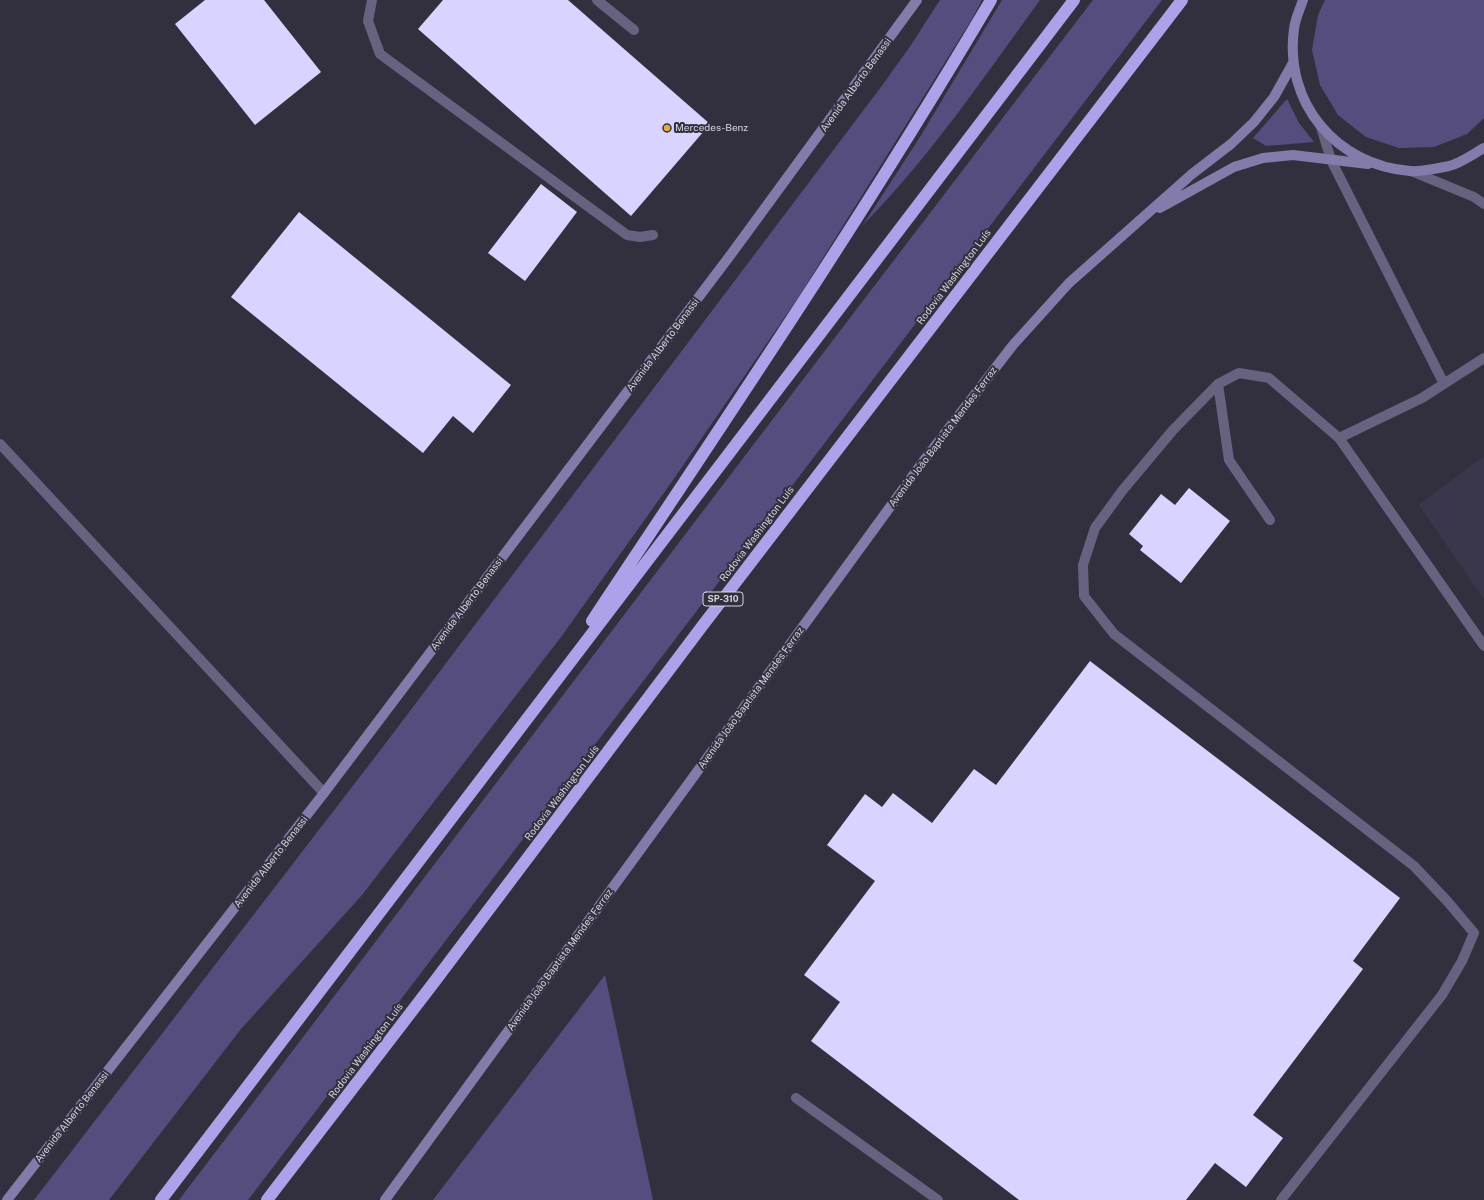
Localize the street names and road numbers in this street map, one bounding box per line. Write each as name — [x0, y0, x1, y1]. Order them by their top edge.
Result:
street label: Avenida Alberto Benassi — [818, 36, 894, 134]
street label: Rodovia Washington Luís — [914, 227, 994, 327]
street label: Avenida Alberto Benassi — [624, 296, 702, 394]
street label: Avenida João Baptista Mendes Ferraz — [886, 365, 1000, 509]
street label: Rodovia Washington Luís — [717, 484, 797, 584]
street label: Avenida Alberto Benassi — [428, 555, 506, 653]
road number: SP-310 — [703, 592, 743, 606]
street label: Avenida João Baptista Mendes Ferraz — [696, 625, 806, 771]
street label: Rodovia Washington Luís — [522, 743, 602, 843]
street label: Avenida Alberto Benassi — [232, 814, 310, 910]
street label: Avenida João Baptista Mendes Ferraz — [505, 887, 615, 1033]
street label: Rodovia Washington Luís — [326, 1001, 406, 1101]
street label: Avenida Alberto Benassi — [33, 1069, 111, 1165]

